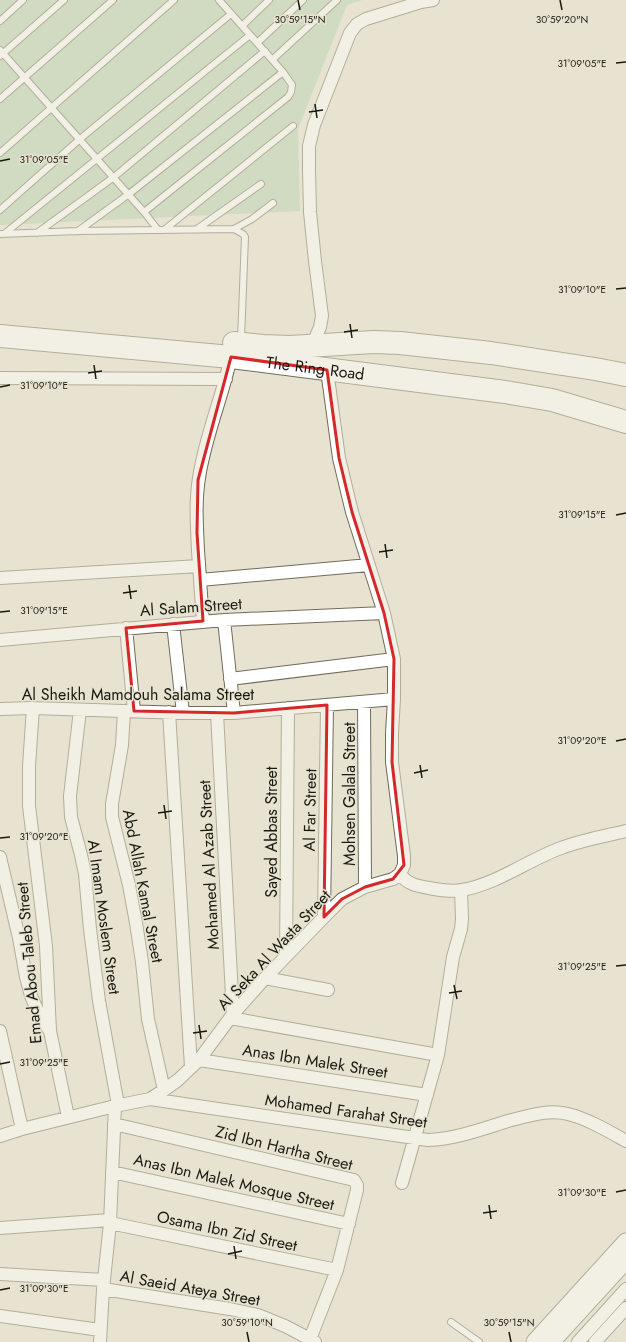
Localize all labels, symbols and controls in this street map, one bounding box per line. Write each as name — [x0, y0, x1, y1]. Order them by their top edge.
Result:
text: 30°59'15"N — [274, 12, 326, 27]
text: 30°59'20"N — [536, 12, 588, 27]
text: 31°09'05"E — [557, 56, 607, 71]
text: 31°09'05"E — [19, 152, 69, 167]
text: 31°09'10"E — [558, 282, 606, 297]
street label: The Ring Road — [265, 350, 366, 385]
text: 31°09'10"E — [20, 378, 68, 393]
text: 31°09'15"E — [558, 507, 606, 522]
street label: Al Salam Street — [139, 592, 243, 622]
text: 31°09'15"E — [20, 603, 68, 618]
street label: Al Sheikh Mamdouh Salama Street — [22, 683, 254, 706]
street label: Mohsen Galala Street — [338, 722, 361, 866]
text: 31°09'20"E — [557, 733, 607, 748]
street label: Sayed Abbas Street — [260, 766, 283, 898]
street label: Al Far Street — [298, 768, 322, 852]
street label: Mohamed Al Azab Street — [193, 779, 225, 950]
street label: Abd Allah Kamal Street — [117, 807, 169, 965]
text: 31°09'20"E — [19, 829, 69, 844]
street label: Al Imam Moslem Street — [82, 838, 126, 996]
street label: Emad Abou Taleb Street — [10, 881, 48, 1045]
street label: Al Seka Al Wasta Street — [212, 884, 336, 1015]
text: 31°09'25"E — [558, 959, 606, 974]
street label: Anas Ibn Malek Street — [241, 1038, 389, 1084]
text: 31°09'25"E — [20, 1055, 68, 1070]
street label: Mohamed Farahat Street — [263, 1088, 429, 1134]
street label: Zid Ibn Hartha Street — [213, 1120, 355, 1176]
street label: Anas Ibn Malek Mosque Street — [131, 1148, 337, 1216]
text: 31°09'30"E — [558, 1185, 606, 1200]
street label: Osama Ibn Zid Street — [155, 1205, 299, 1257]
street label: Al Saeid Ateya Street — [118, 1264, 262, 1312]
text: 31°09'30"E — [20, 1281, 68, 1296]
text: 30°59'10"N — [221, 1315, 273, 1330]
text: 30°59'15"N — [483, 1315, 535, 1330]

